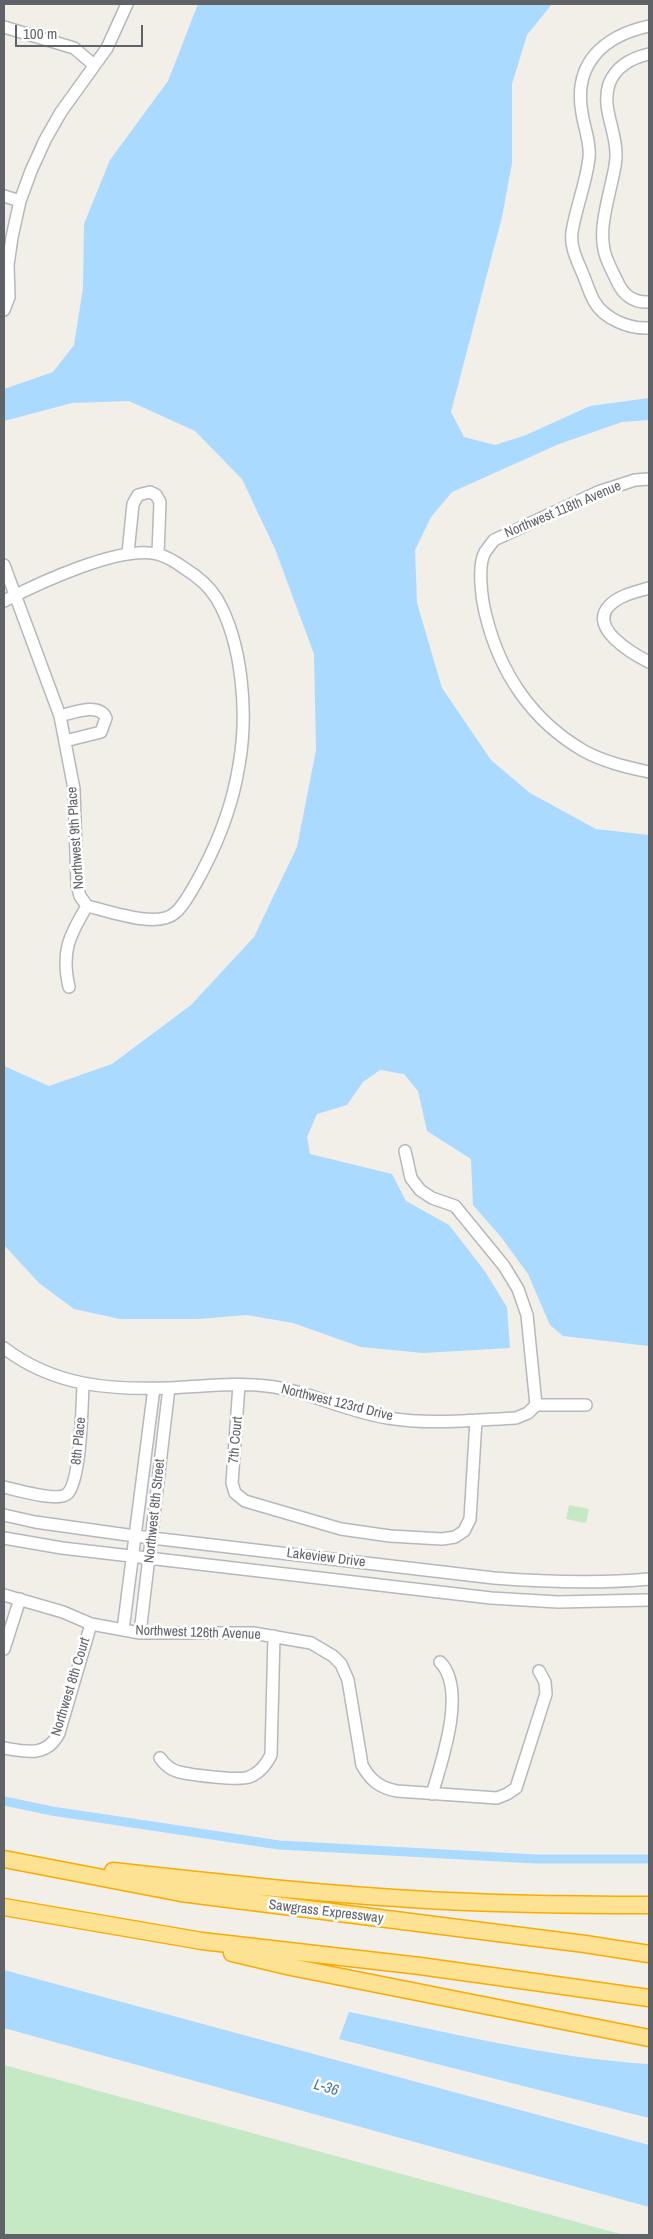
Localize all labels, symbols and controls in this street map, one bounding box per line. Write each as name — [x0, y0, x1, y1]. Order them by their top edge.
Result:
scale bar — [18, 15, 145, 47]
text: 100 m — [23, 23, 57, 44]
street label: Northwest 118th Avenue — [502, 478, 624, 542]
street label: Northwest 9th Place — [64, 786, 88, 890]
street label: Northwest 123rd Drive — [279, 1381, 395, 1425]
street label: 8th Place — [68, 1416, 90, 1466]
street label: 7th Court — [226, 1416, 246, 1464]
street label: Northwest 8th Street — [141, 1458, 169, 1564]
street label: Lakeview Drive — [286, 1545, 366, 1571]
street label: Northwest 126th Avenue — [135, 1622, 261, 1644]
street label: Northwest 8th Court — [48, 1636, 94, 1738]
street label: Sawgrass Expressway — [268, 1897, 384, 1927]
water label: L-36 — [312, 2076, 340, 2100]

